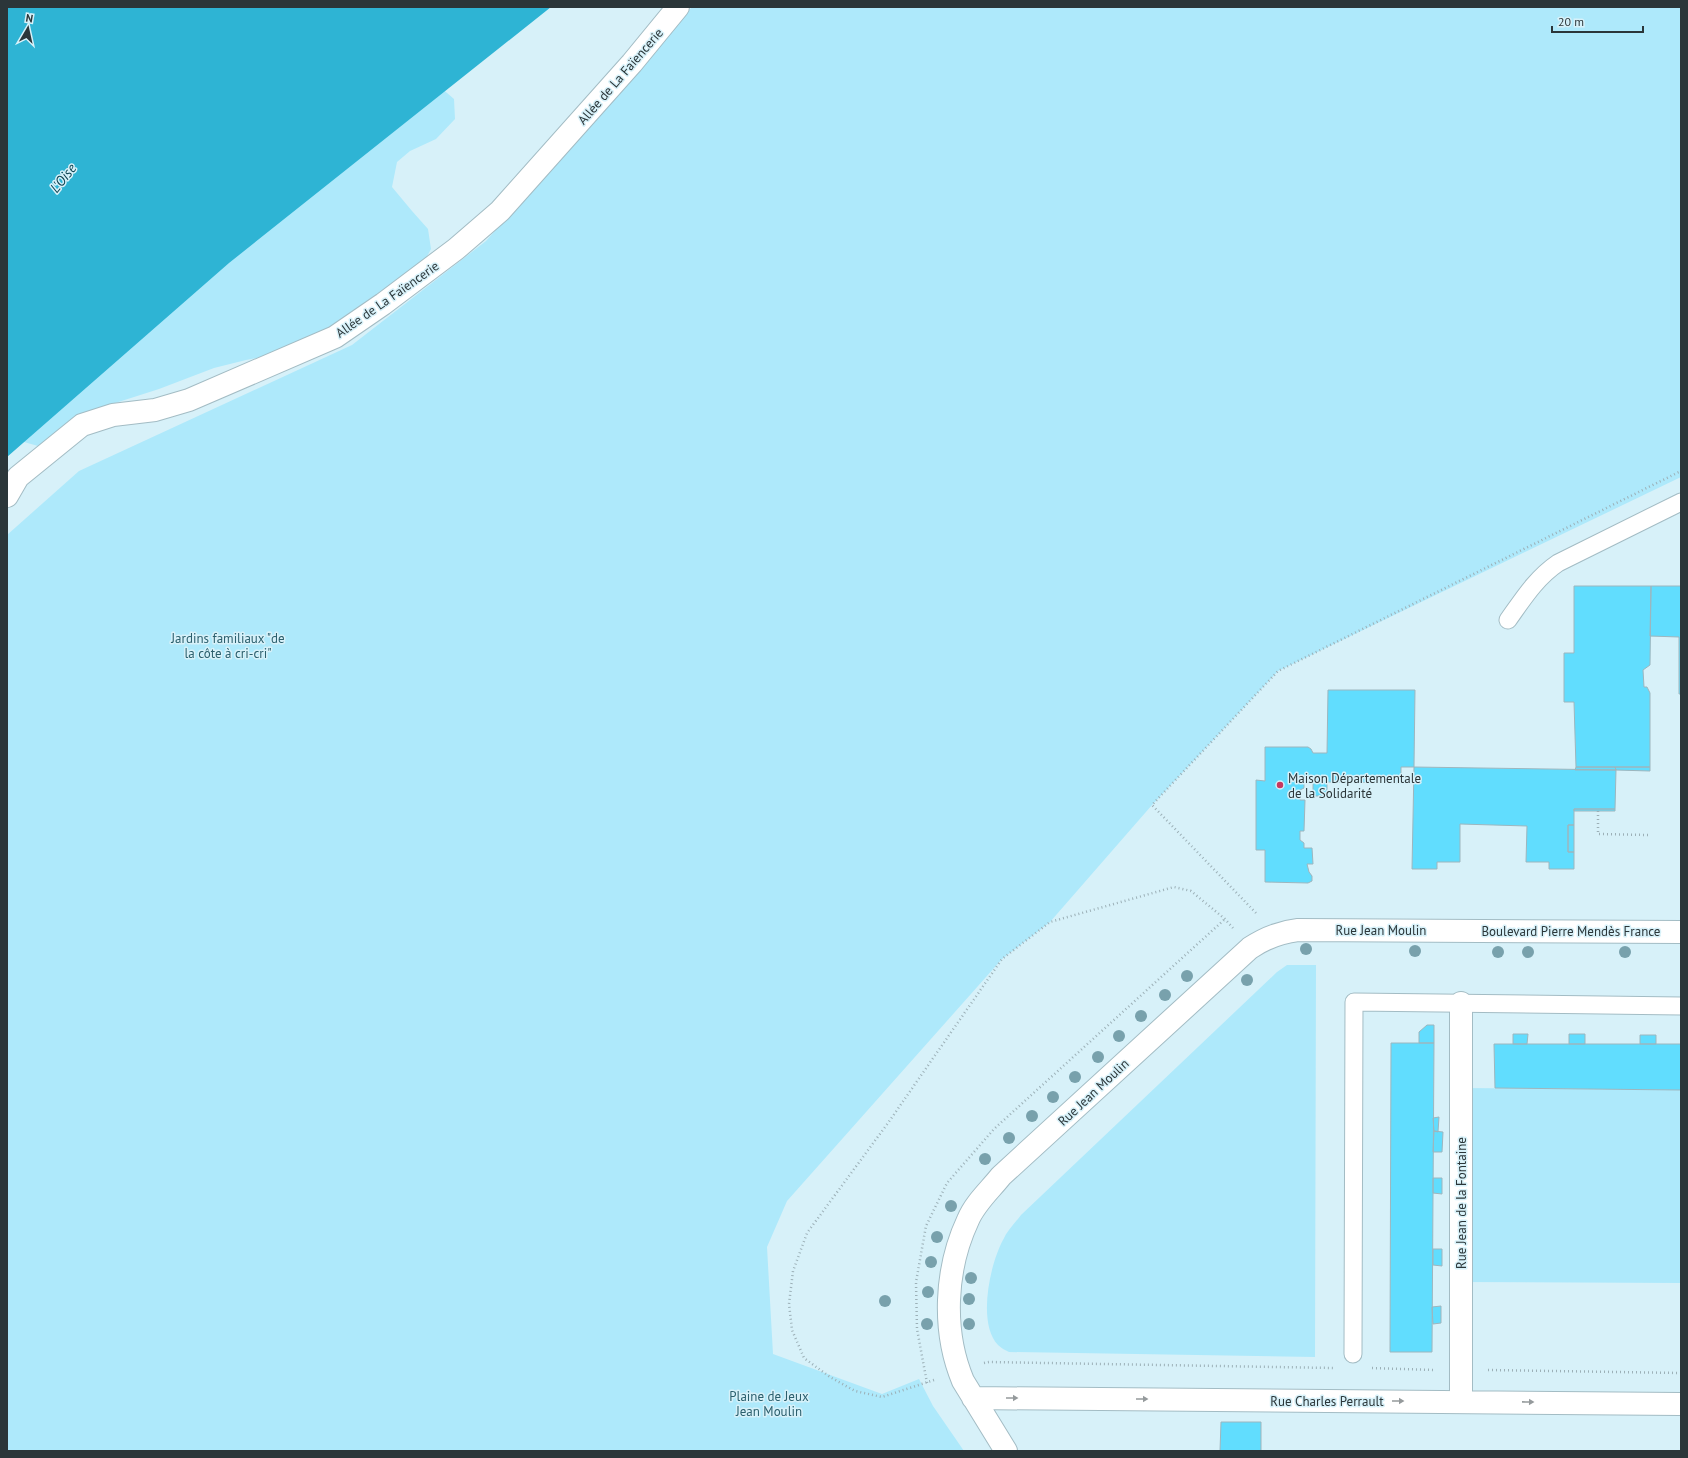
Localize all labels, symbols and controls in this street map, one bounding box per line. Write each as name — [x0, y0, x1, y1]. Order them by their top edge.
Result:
north arrow — [8, 8, 48, 48]
scale bar — [1552, 8, 1643, 34]
text: N — [25, 11, 34, 26]
text: 20 m — [1558, 14, 1584, 29]
street label: Allée de La Faïencerie — [574, 25, 667, 128]
water label: L'Oise — [46, 159, 80, 196]
street label: Allée de La Faïencerie — [332, 257, 442, 341]
park label: Jardins familiaux "de la côte à cri-cri" — [170, 630, 285, 662]
place label: Maison Départementale de la Solidarité — [1288, 770, 1421, 802]
marker: Maison Départementale de la Solidarité — [1275, 780, 1285, 790]
street label: Rue Jean Moulin — [1336, 922, 1426, 939]
street label: Boulevard Pierre Mendès France — [1482, 923, 1660, 940]
street label: Rue Jean Moulin — [1054, 1055, 1132, 1130]
street label: Rue Jean de la Fontaine — [1453, 1137, 1470, 1269]
park label: Plaine de Jeux Jean Moulin — [729, 1388, 809, 1420]
street label: Rue Charles Perrault — [1270, 1393, 1384, 1410]
one-way arrow — [1006, 1395, 1019, 1401]
one-way arrow — [1136, 1396, 1149, 1402]
one-way arrow — [1392, 1398, 1405, 1404]
one-way arrow — [1522, 1399, 1535, 1405]

